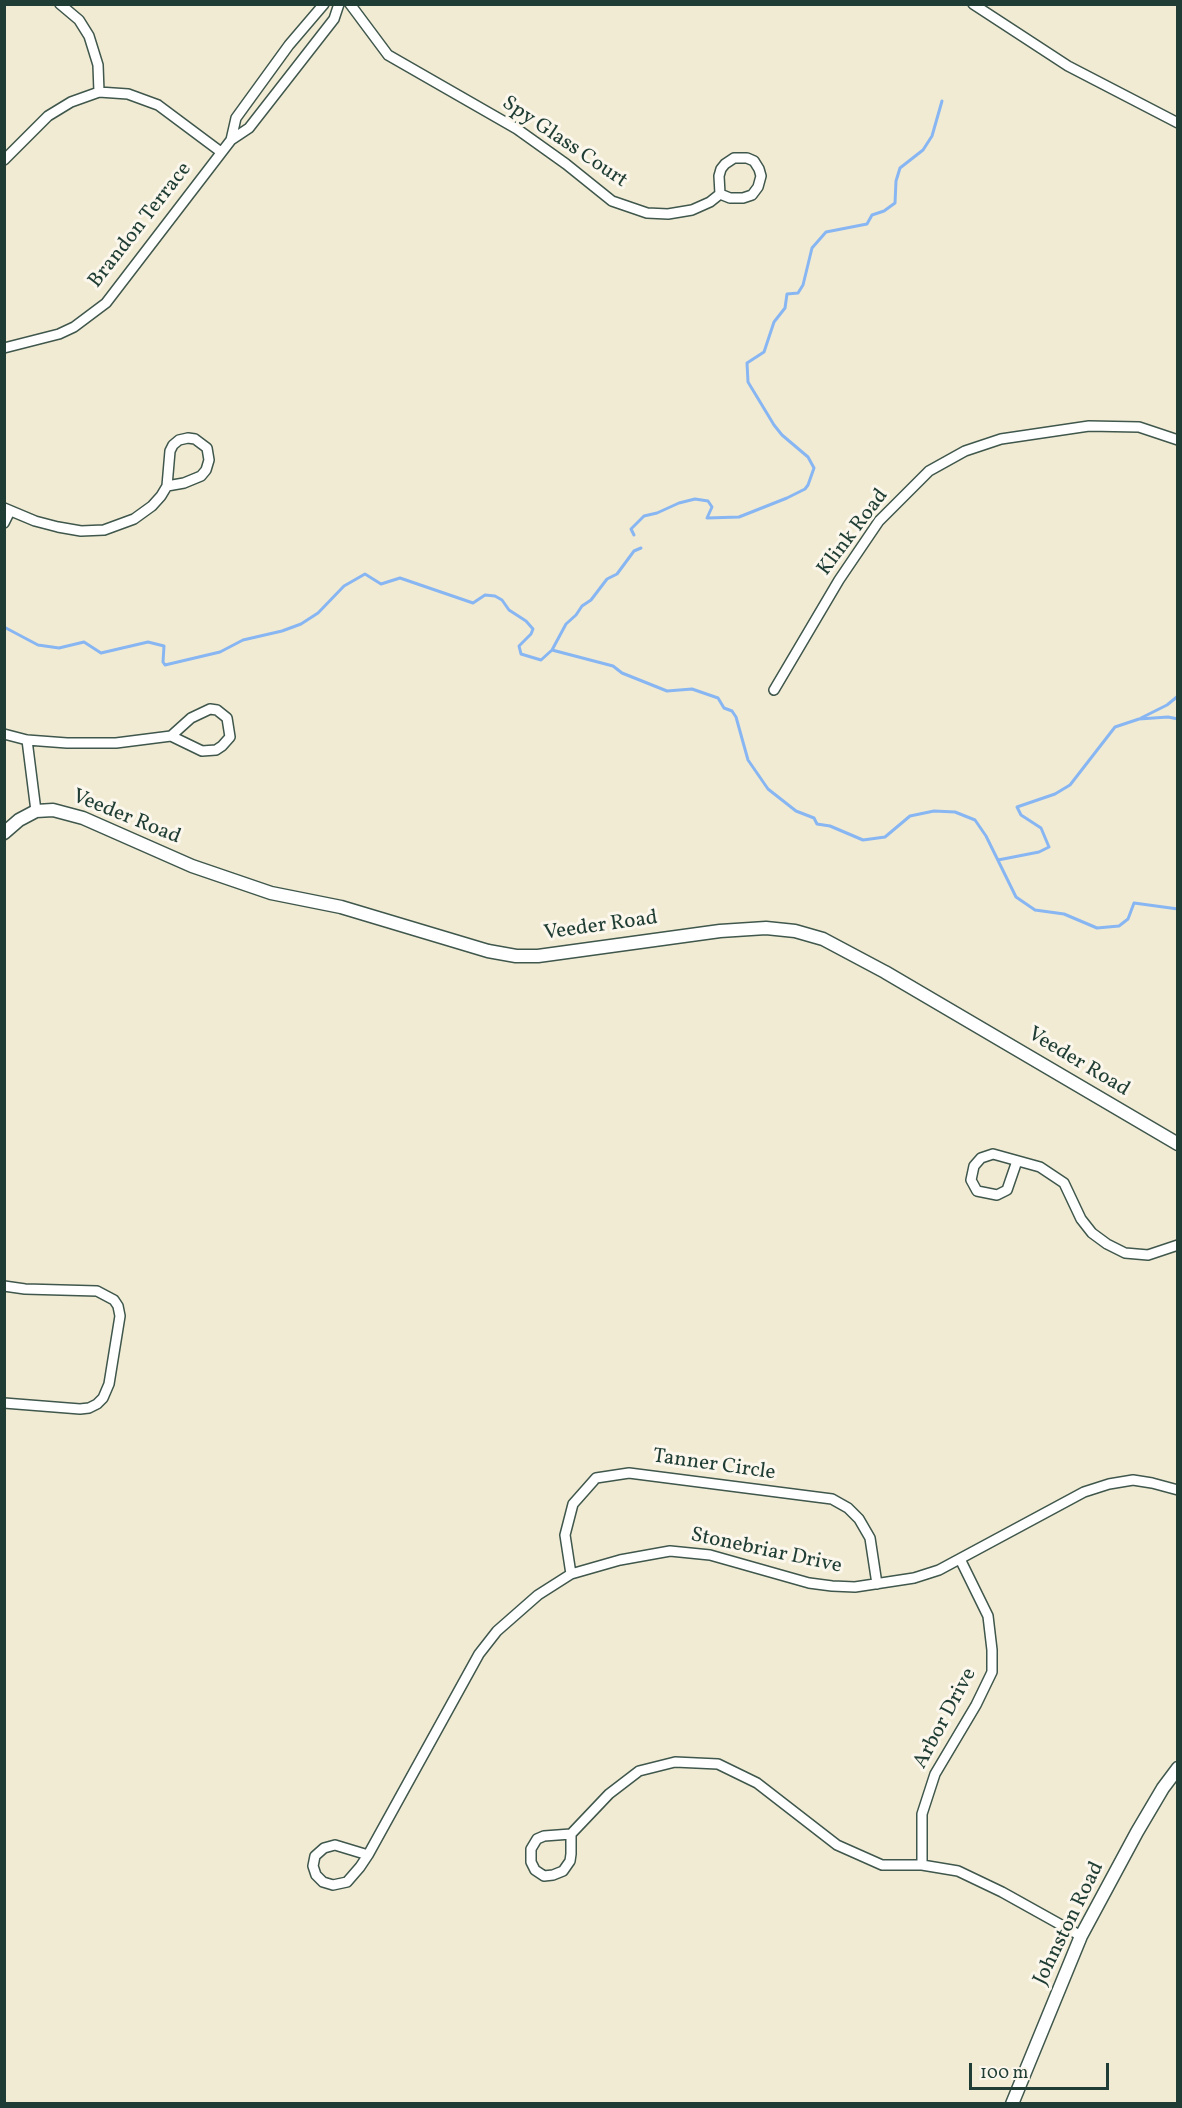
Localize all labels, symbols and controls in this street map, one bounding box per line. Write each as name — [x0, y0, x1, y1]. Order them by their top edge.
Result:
street label: Spy Glass Court — [496, 92, 632, 194]
street label: Brandon Terrace — [84, 158, 198, 294]
street label: Klink Road — [813, 485, 895, 581]
street label: Veeder Road — [68, 785, 184, 851]
street label: Veeder Road — [543, 907, 659, 947]
street label: Veeder Road — [1022, 1023, 1134, 1103]
street label: Tanner Circle — [651, 1445, 777, 1487]
street label: Stonebriar Drive — [688, 1524, 844, 1580]
street label: Arbor Drive — [909, 1664, 983, 1774]
street label: Johnston Road — [1029, 1858, 1111, 1990]
scale bar — [972, 2051, 1112, 2089]
text: 100 m — [980, 2061, 1029, 2086]

